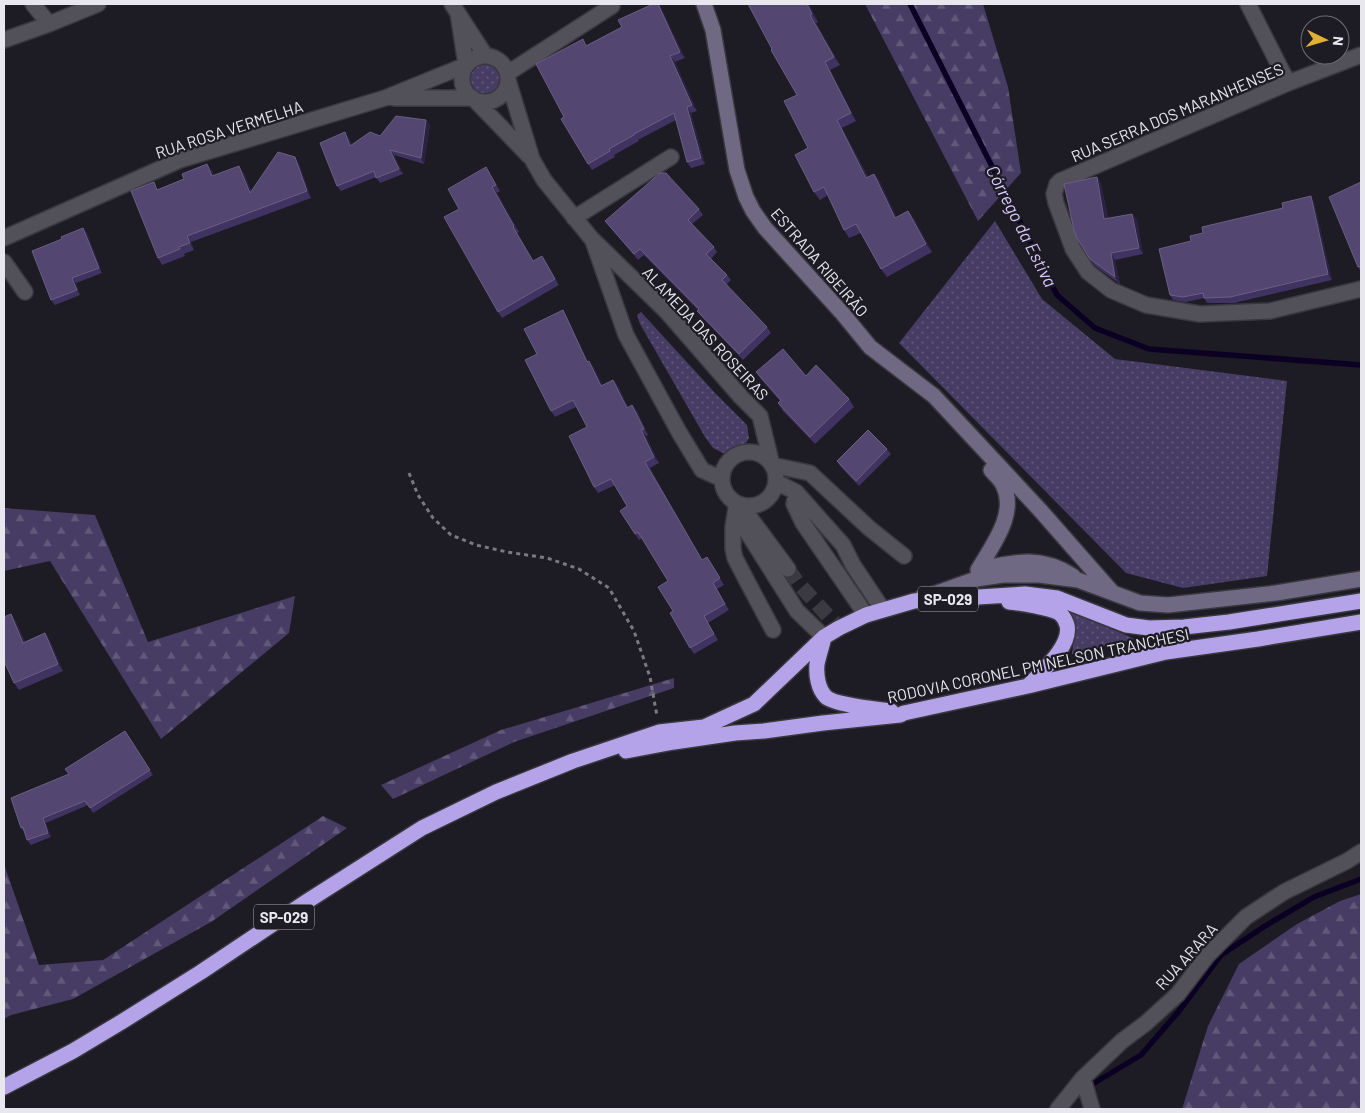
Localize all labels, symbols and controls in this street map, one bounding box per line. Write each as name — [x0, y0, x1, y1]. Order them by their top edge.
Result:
north arrow — [1300, 15, 1350, 65]
text: N — [1330, 36, 1347, 47]
street label: RUA SERRA DOS MARANHENSES — [1068, 59, 1286, 165]
street label: RUA ROSA VERMELHA — [153, 96, 305, 162]
water label: Córrego da Estiva — [982, 161, 1062, 291]
street label: ESTRADA RIBEIRÃO — [768, 204, 872, 320]
street label: ALAMEDA DAS ROSEIRAS — [639, 262, 773, 404]
road number: SP-029 — [918, 586, 978, 612]
street label: RODOVIA CORONEL PM NELSON TRANCHESI — [885, 624, 1191, 706]
road number: SP-029 — [254, 904, 314, 930]
street label: RUA ARARA — [1151, 919, 1221, 993]

